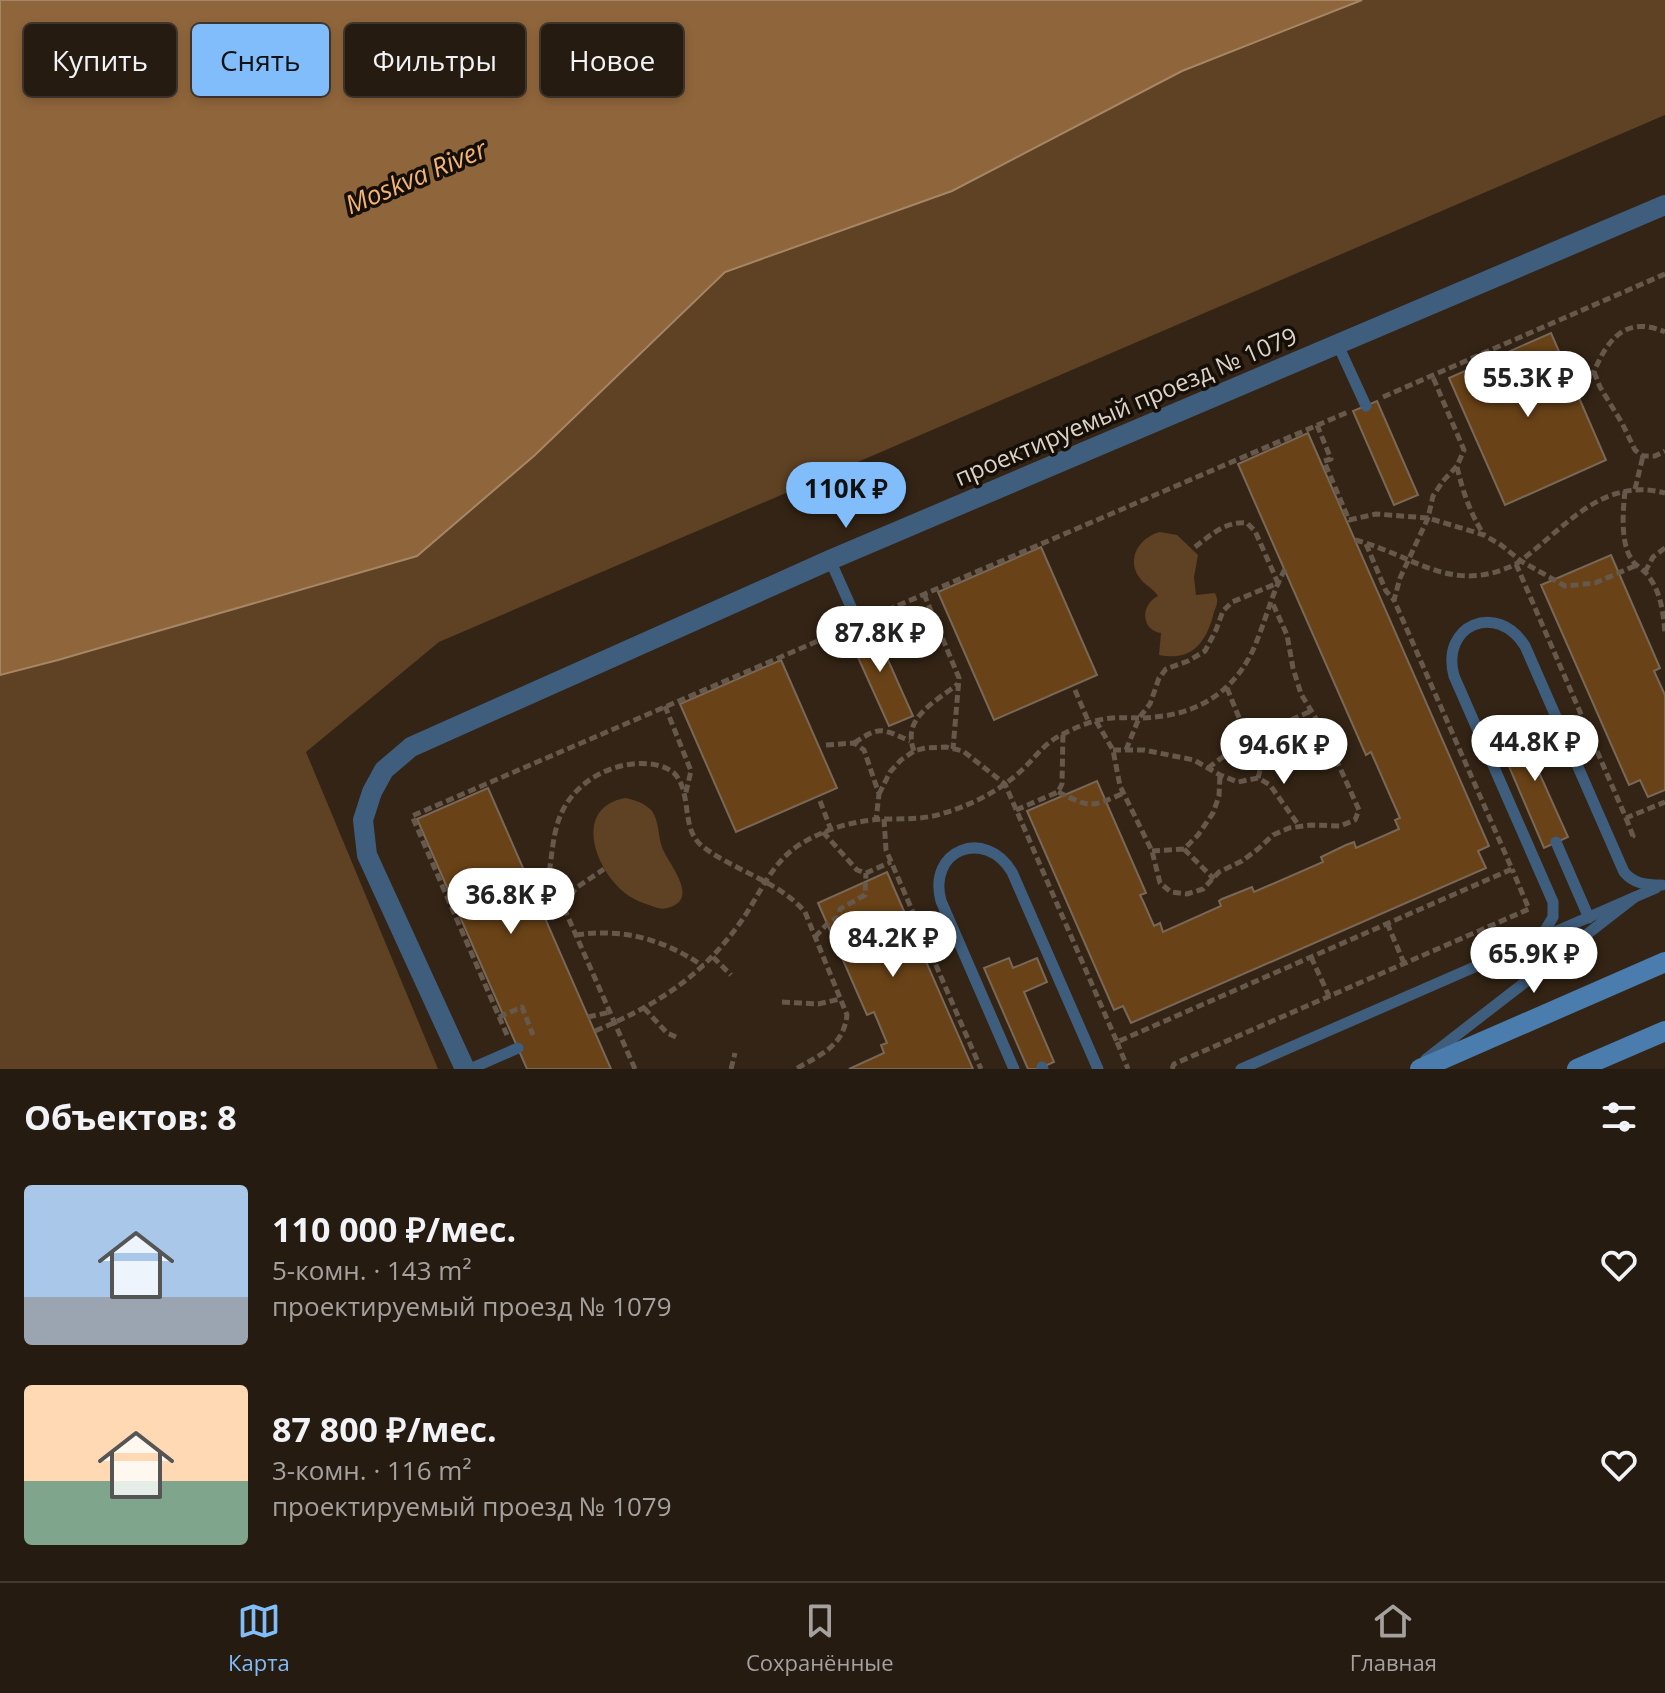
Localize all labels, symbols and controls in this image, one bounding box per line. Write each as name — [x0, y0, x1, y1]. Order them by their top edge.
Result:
chip: Купить — [24, 24, 176, 96]
chip: Снять — [192, 24, 329, 96]
chip: Фильтры — [345, 24, 525, 96]
chip: Новое — [541, 24, 683, 96]
water label: Moskva River — [339, 129, 493, 222]
street label: проектируемый проезд № 1079 — [949, 318, 1302, 493]
pin: 55.3K ₽ — [1454, 351, 1602, 419]
text: 55.3K ₽ — [1482, 359, 1574, 395]
pin: 110K ₽ — [781, 462, 911, 530]
text: 110K ₽ — [804, 470, 888, 506]
pin: 87.8K ₽ — [806, 606, 954, 674]
text: 87.8K ₽ — [834, 614, 926, 650]
pin: 44.8K ₽ — [1461, 715, 1609, 783]
pin: 94.6K ₽ — [1210, 718, 1358, 786]
text: 44.8K ₽ — [1489, 723, 1581, 759]
text: 94.6K ₽ — [1238, 726, 1330, 762]
pin: 36.8K ₽ — [437, 868, 585, 936]
text: 36.8K ₽ — [465, 876, 557, 912]
pin: 84.2K ₽ — [819, 911, 967, 979]
text: 84.2K ₽ — [847, 919, 939, 955]
pin: 65.9K ₽ — [1460, 927, 1608, 995]
text: 65.9K ₽ — [1488, 935, 1580, 971]
text: Объектов: 8 — [24, 1094, 237, 1140]
icon: filters — [1597, 1095, 1641, 1139]
text: 110 000 ₽/мес. — [272, 1206, 516, 1252]
icon: home — [88, 1217, 184, 1313]
icon: heart — [1597, 1243, 1641, 1287]
text: 5-комн. · 143 m² — [272, 1252, 471, 1288]
text: проектируемый проезд № 1079 — [272, 1288, 672, 1324]
text: 87 800 ₽/мес. — [272, 1406, 497, 1452]
icon: home — [88, 1417, 184, 1513]
icon: heart — [1597, 1443, 1641, 1487]
text: 3-комн. · 116 m² — [272, 1452, 471, 1488]
text: проектируемый проезд № 1079 — [272, 1488, 672, 1524]
tab: Карта — [228, 1599, 290, 1677]
tab: Сохранённые — [746, 1599, 894, 1677]
tab: Главная — [1350, 1599, 1437, 1677]

